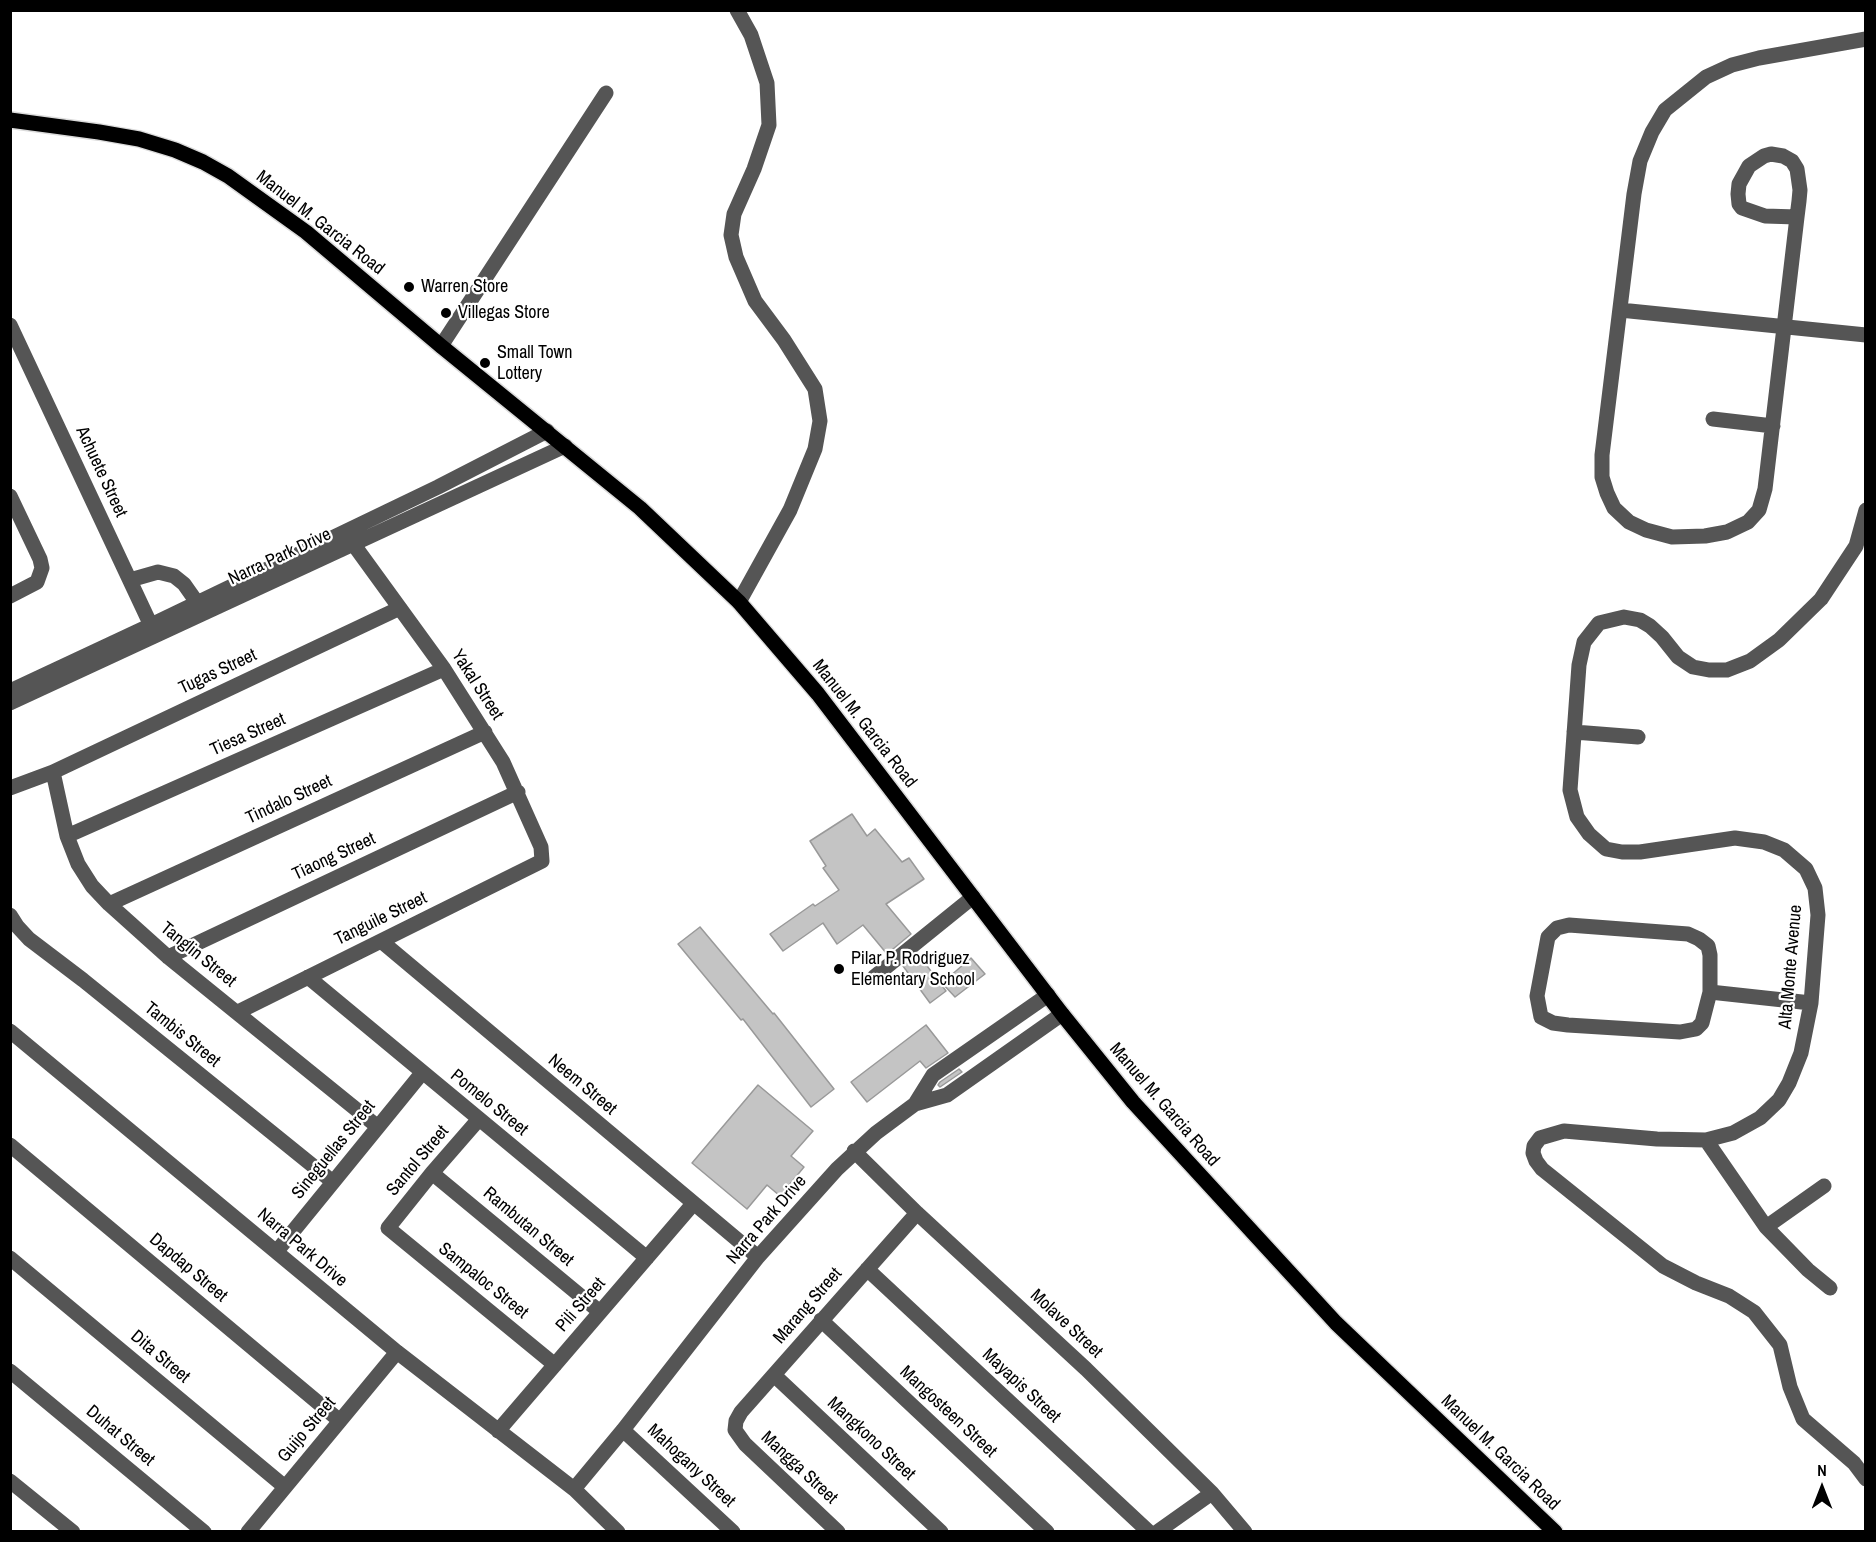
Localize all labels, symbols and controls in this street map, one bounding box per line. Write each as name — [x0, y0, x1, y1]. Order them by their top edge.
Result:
street label: Manuel M. Garcia Road — [252, 166, 388, 280]
place label: Warren Store — [421, 276, 508, 298]
marker: Warren Store — [402, 280, 416, 294]
place label: Villegas Store — [458, 302, 550, 324]
marker: Villegas Store — [439, 306, 453, 320]
place label: Small Town Lottery — [497, 342, 572, 385]
marker: Small Town Lottery — [478, 356, 492, 370]
street label: Achuete Street — [71, 423, 131, 521]
street label: Narra Park Drive — [225, 524, 335, 590]
street label: Tugas Street — [176, 645, 260, 699]
street label: Yakal Street — [446, 646, 508, 724]
street label: Manuel M. Garcia Road — [807, 656, 921, 792]
street label: Tiesa Street — [207, 709, 289, 761]
street label: Tindalo Street — [243, 771, 335, 829]
street label: Tiaong Street — [289, 828, 379, 886]
street label: Tanguile Street — [332, 887, 430, 951]
street label: Alta Monte Avenue — [1775, 904, 1807, 1030]
street label: Tanglin Street — [156, 918, 240, 992]
place label: Pilar P. Rodriguez Elementary School — [851, 948, 975, 990]
marker: Pilar P. Rodriguez Elementary School — [832, 962, 846, 976]
street label: Tambis Street — [140, 998, 224, 1072]
street label: Manuel M. Garcia Road — [1104, 1039, 1224, 1171]
street label: Neem Street — [543, 1050, 621, 1120]
street label: Pomelo Street — [446, 1065, 532, 1141]
street label: Sineguellas Street — [288, 1096, 380, 1204]
street label: Santol Street — [382, 1121, 454, 1201]
street label: Narra Park Drive — [723, 1171, 811, 1269]
street label: Rambutan Street — [478, 1183, 578, 1271]
street label: Narra Park Drive — [253, 1204, 351, 1292]
street label: Dapdap Street — [145, 1229, 231, 1307]
street label: Sampaloc Street — [434, 1238, 532, 1324]
street label: Marang Street — [769, 1264, 847, 1348]
street label: Pili Street — [552, 1273, 610, 1337]
street label: Molave Street — [1025, 1285, 1107, 1363]
street label: Dita Street — [126, 1326, 194, 1388]
street label: Mayapis Street — [977, 1344, 1065, 1428]
street label: Mangosteen Street — [895, 1362, 1001, 1462]
street label: Manuel M. Garcia Road — [1436, 1391, 1564, 1515]
street label: Guijo Street — [273, 1393, 341, 1467]
street label: Mangkono Street — [823, 1393, 919, 1485]
street label: Duhat Street — [81, 1401, 159, 1471]
street label: Mahogany Street — [643, 1420, 739, 1512]
street label: Mangga Street — [756, 1427, 842, 1509]
north arrow — [1792, 1458, 1852, 1518]
text: N — [1817, 1459, 1827, 1481]

